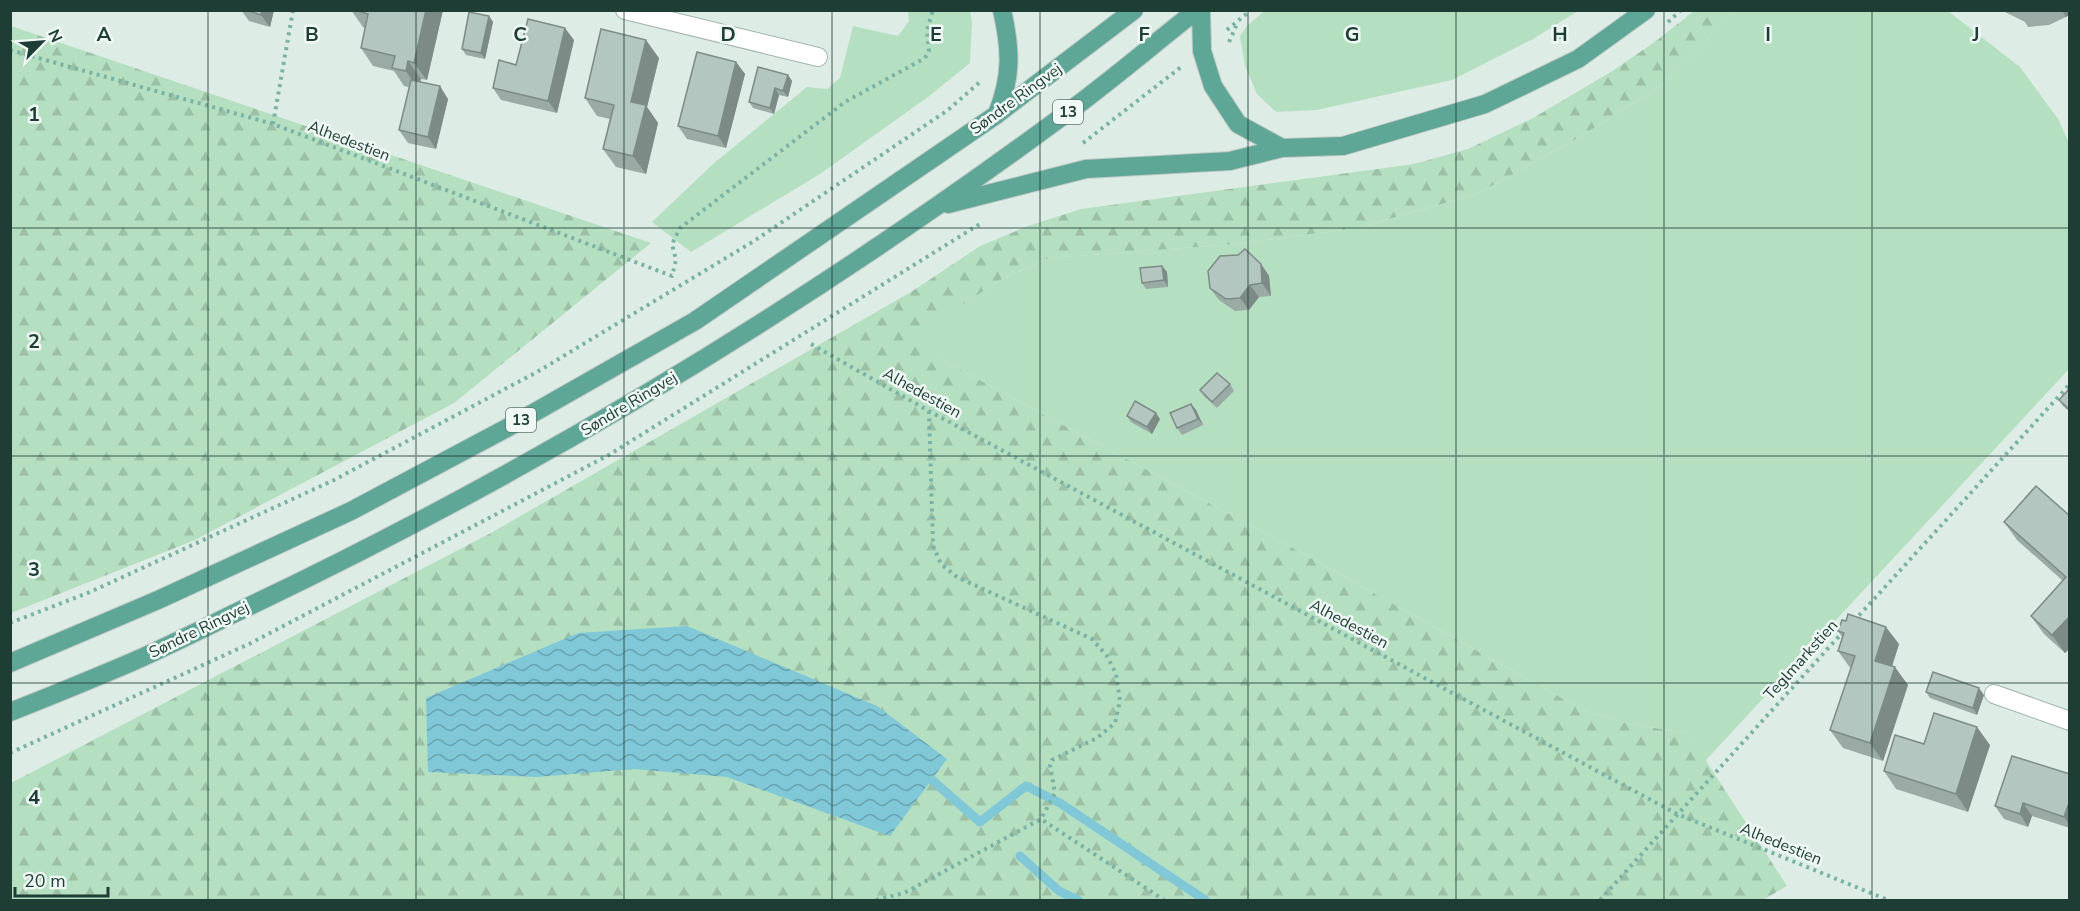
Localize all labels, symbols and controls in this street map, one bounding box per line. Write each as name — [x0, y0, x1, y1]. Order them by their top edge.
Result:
north arrow — [12, 12, 72, 72]
text: A — [97, 21, 112, 48]
text: B — [305, 21, 319, 48]
text: C — [513, 21, 527, 48]
text: D — [720, 21, 736, 48]
text: E — [930, 21, 942, 48]
text: F — [1138, 21, 1150, 48]
text: G — [1345, 21, 1359, 48]
text: H — [1552, 21, 1568, 48]
text: I — [1765, 21, 1771, 48]
text: J — [1971, 21, 1980, 48]
text: N — [42, 26, 67, 46]
street label: Søndre Ringvej — [966, 58, 1066, 140]
road number: 13 — [1053, 100, 1083, 124]
text: 1 — [28, 101, 40, 128]
street label: Alhedestien — [305, 115, 393, 167]
text: 2 — [28, 328, 40, 355]
street label: Alhedestien — [879, 362, 965, 424]
street label: Søndre Ringvej — [577, 367, 681, 441]
road number: 13 — [506, 408, 536, 432]
text: 3 — [28, 556, 40, 583]
street label: Alhedestien — [1306, 594, 1392, 654]
street label: Søndre Ringvej — [145, 596, 253, 664]
street label: Teglmarkstien — [1759, 615, 1843, 705]
text: 4 — [28, 784, 40, 811]
street label: Alhedestien — [1737, 818, 1825, 870]
scale bar — [15, 860, 108, 898]
text: 20 m — [24, 869, 66, 893]

